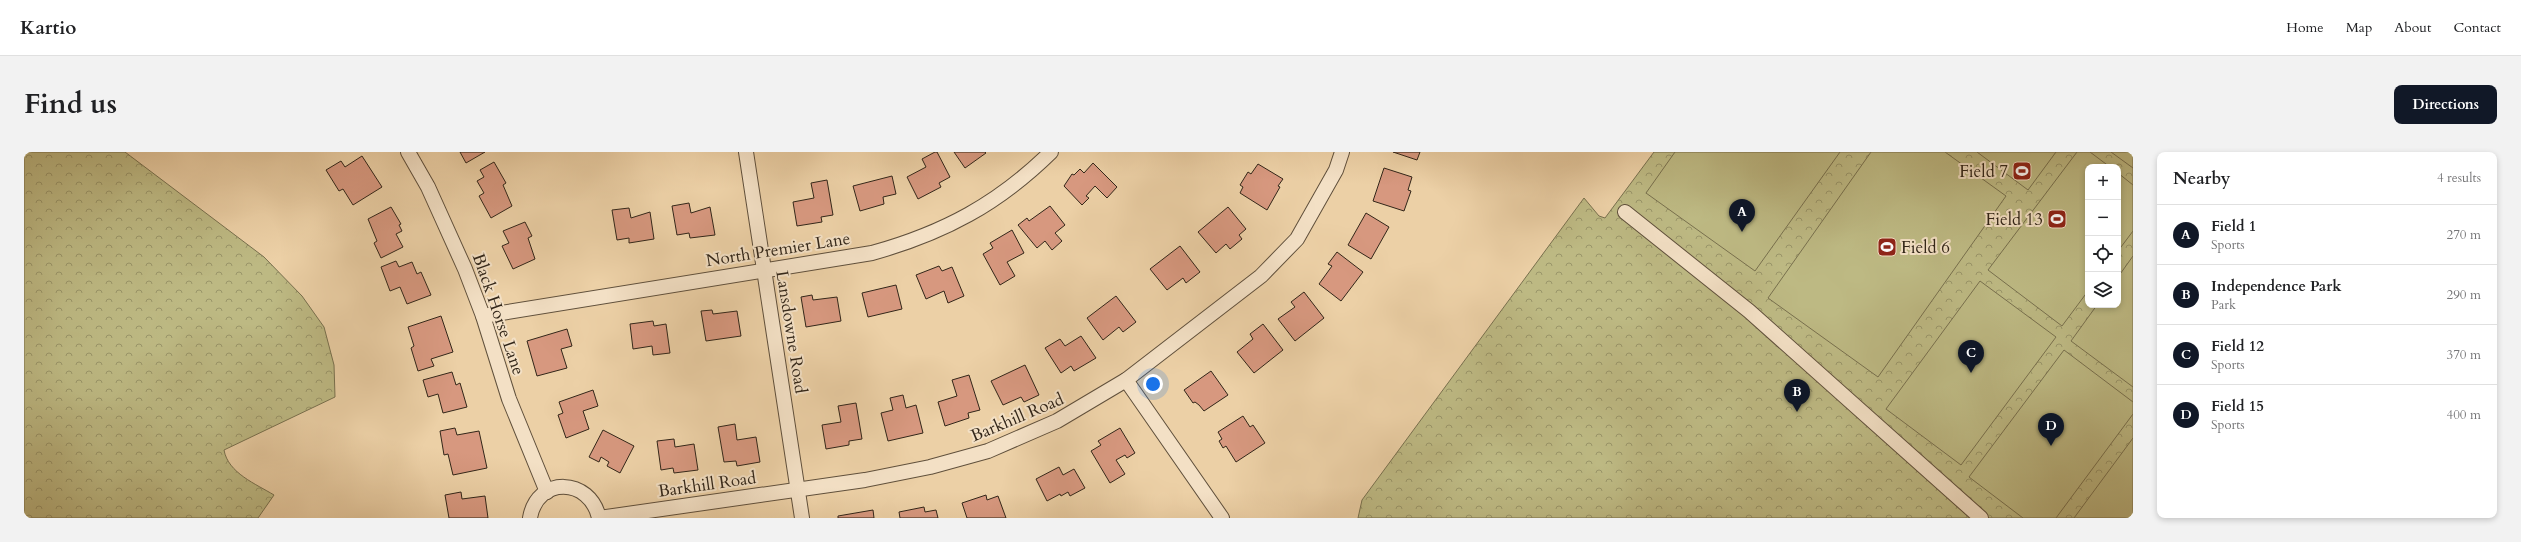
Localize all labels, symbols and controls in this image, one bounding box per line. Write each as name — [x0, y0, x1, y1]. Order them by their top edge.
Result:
text: Kartio — [20, 15, 76, 41]
text: Home — [2286, 18, 2324, 37]
text: Map — [2346, 18, 2372, 37]
text: About — [2394, 18, 2431, 37]
text: Contact — [2453, 18, 2501, 37]
text: Find us — [24, 85, 117, 123]
button: Directions — [2394, 85, 2497, 124]
place label: Field 7 — [1959, 160, 2008, 183]
sports icon: Field 7 — [2011, 160, 2033, 182]
map controls — [2085, 164, 2121, 308]
button: + — [2085, 164, 2121, 200]
text: Nearby — [2173, 167, 2230, 190]
text: 4 results — [2437, 169, 2481, 187]
pin: A — [1729, 199, 1755, 232]
button: − — [2085, 200, 2121, 236]
place label: Field 13 — [1985, 208, 2043, 231]
sports icon: Field 13 — [2046, 208, 2068, 230]
text: Field 1 — [2211, 216, 2256, 236]
text: A — [2181, 226, 2191, 244]
text: 270 m — [2447, 226, 2481, 244]
street label: North Premier Lane — [704, 227, 852, 272]
sports icon: Field 6 — [1876, 236, 1898, 258]
place label: Field 6 — [1901, 236, 1950, 259]
button: locate — [2085, 236, 2121, 272]
text: Sports — [2211, 236, 2245, 254]
street label: Black Horse Lane — [467, 250, 530, 378]
street label: Lansdowne Road — [770, 269, 813, 395]
button: layers — [2085, 272, 2121, 308]
text: Independence Park — [2211, 276, 2342, 296]
text: B — [2181, 286, 2191, 304]
text: 290 m — [2447, 286, 2481, 304]
text: Park — [2211, 296, 2236, 314]
text: Field 12 — [2211, 336, 2264, 356]
pin: C — [1958, 340, 1984, 373]
text: C — [2181, 346, 2191, 364]
text: 370 m — [2447, 346, 2481, 364]
text: Sports — [2211, 356, 2245, 374]
your location — [1143, 374, 1163, 394]
pin: B — [1784, 379, 1810, 412]
street label: Barkhill Road — [967, 388, 1067, 447]
text: Field 15 — [2211, 396, 2264, 416]
text: D — [2180, 406, 2192, 424]
text: 400 m — [2447, 406, 2481, 424]
pin: D — [2038, 413, 2064, 446]
text: Sports — [2211, 416, 2245, 434]
street label: Barkhill Road — [657, 466, 758, 503]

